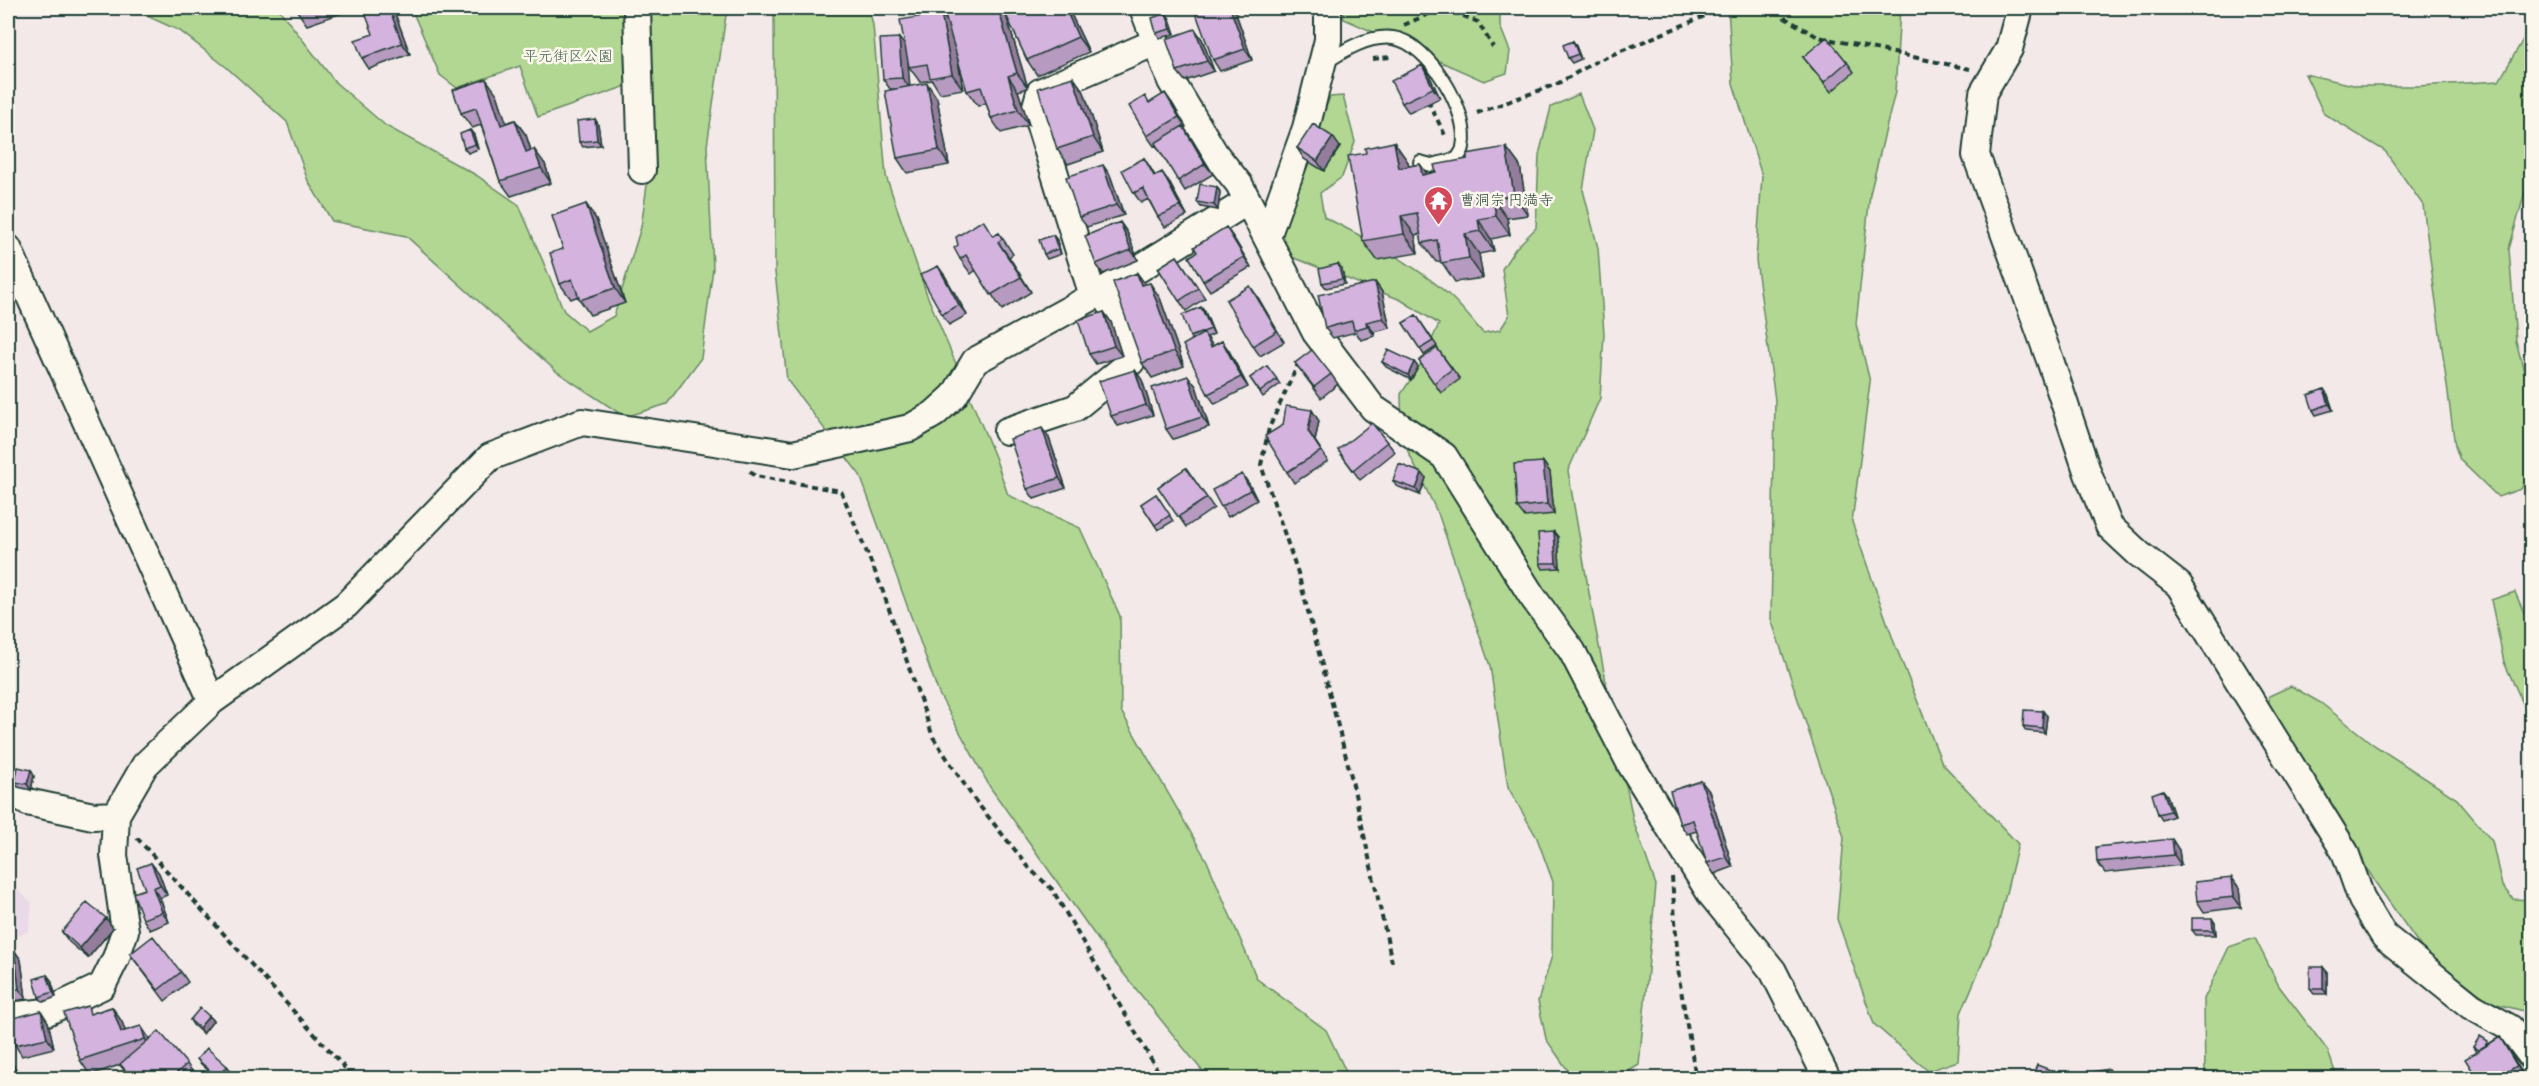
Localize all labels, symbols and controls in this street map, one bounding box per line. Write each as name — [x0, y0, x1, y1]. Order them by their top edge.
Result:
park label: 平元街区公園 — [523, 47, 613, 66]
temple icon: 曹洞宗 円満寺 — [1423, 184, 1455, 226]
place label: 曹洞宗 円満寺 — [1460, 191, 1553, 210]

